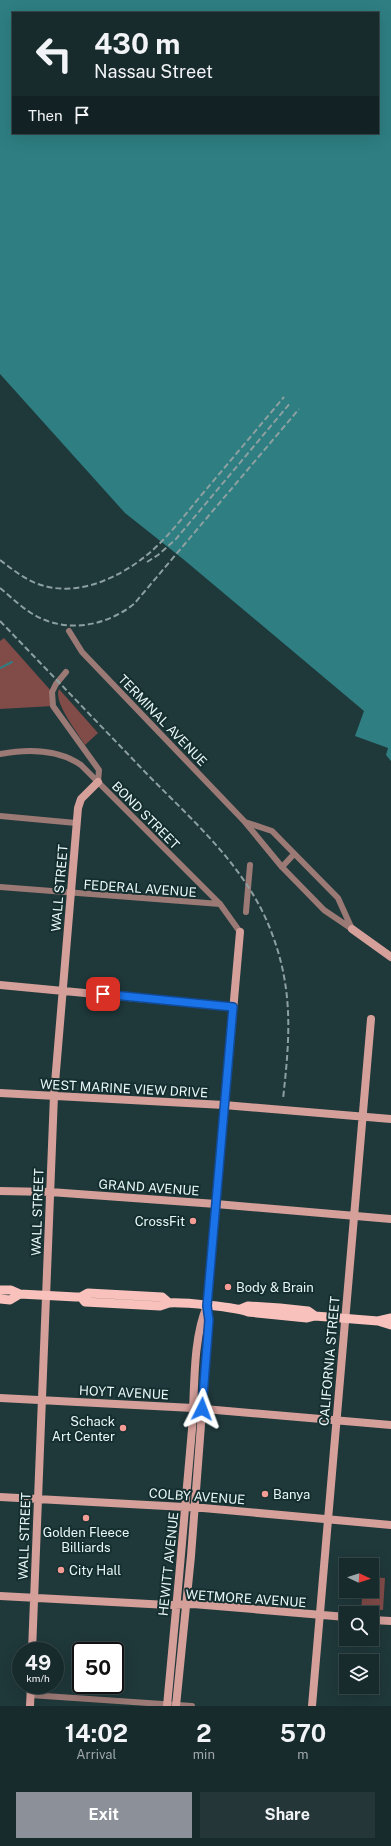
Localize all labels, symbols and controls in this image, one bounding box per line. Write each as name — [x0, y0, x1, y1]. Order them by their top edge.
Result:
text: 430 m — [94, 27, 180, 60]
icon: left — [28, 28, 80, 80]
text: Nassau Street — [94, 61, 213, 82]
icon: arrive — [71, 104, 93, 126]
text: Then — [28, 107, 63, 124]
street label: TERMINAL AVENUE — [115, 672, 210, 769]
street label: BOND STREET — [109, 778, 183, 852]
street label: WALL STREET — [48, 844, 71, 932]
street label: FEDERAL AVENUE — [83, 877, 197, 900]
pin — [86, 977, 120, 1011]
icon: arrive — [92, 983, 114, 1005]
street label: WEST MARINE VIEW DRIVE — [40, 1077, 208, 1100]
street label: WALL STREET — [28, 1168, 47, 1256]
street label: GRAND AVENUE — [98, 1176, 200, 1199]
place label: CrossFit — [135, 1214, 185, 1229]
marker: CrossFit — [188, 1216, 198, 1226]
place label: Body & Brain — [236, 1280, 314, 1295]
marker: Body & Brain — [223, 1282, 233, 1292]
street label: CALIFORNIA STREET — [316, 1295, 343, 1427]
street label: HOYT AVENUE — [79, 1383, 169, 1402]
position arrow — [181, 1388, 223, 1430]
place label: Schack Art Center — [52, 1414, 115, 1444]
marker: Schack Art Center — [118, 1423, 128, 1433]
street label: COLBY AVENUE — [148, 1486, 246, 1507]
place label: Banya — [273, 1487, 310, 1502]
marker: Banya — [260, 1489, 270, 1499]
street label: WALL STREET — [15, 1492, 34, 1580]
street label: HEWITT AVENUE — [156, 1511, 181, 1617]
marker: Golden Fleece Billiards — [81, 1513, 91, 1523]
place label: Golden Fleece Billiards — [43, 1525, 129, 1555]
north arrow — [339, 1558, 379, 1598]
map controls — [339, 1558, 379, 1694]
place label: City Hall — [69, 1563, 121, 1578]
marker: City Hall — [56, 1565, 66, 1575]
street label: WETMORE AVENUE — [185, 1587, 307, 1610]
button: search — [339, 1606, 379, 1646]
speed limit sign: 50 — [72, 1642, 124, 1694]
text: 49 — [25, 1651, 51, 1675]
button: layers — [339, 1654, 379, 1694]
text: km/h — [26, 1672, 50, 1684]
text: 14:02 — [65, 1719, 128, 1747]
text: 2 — [196, 1719, 211, 1747]
text: 570 — [280, 1719, 326, 1747]
text: Arrival — [76, 1747, 116, 1762]
text: min — [193, 1747, 215, 1762]
text: m — [297, 1747, 309, 1762]
button: Exit — [16, 1792, 192, 1838]
button: Share — [200, 1792, 375, 1838]

